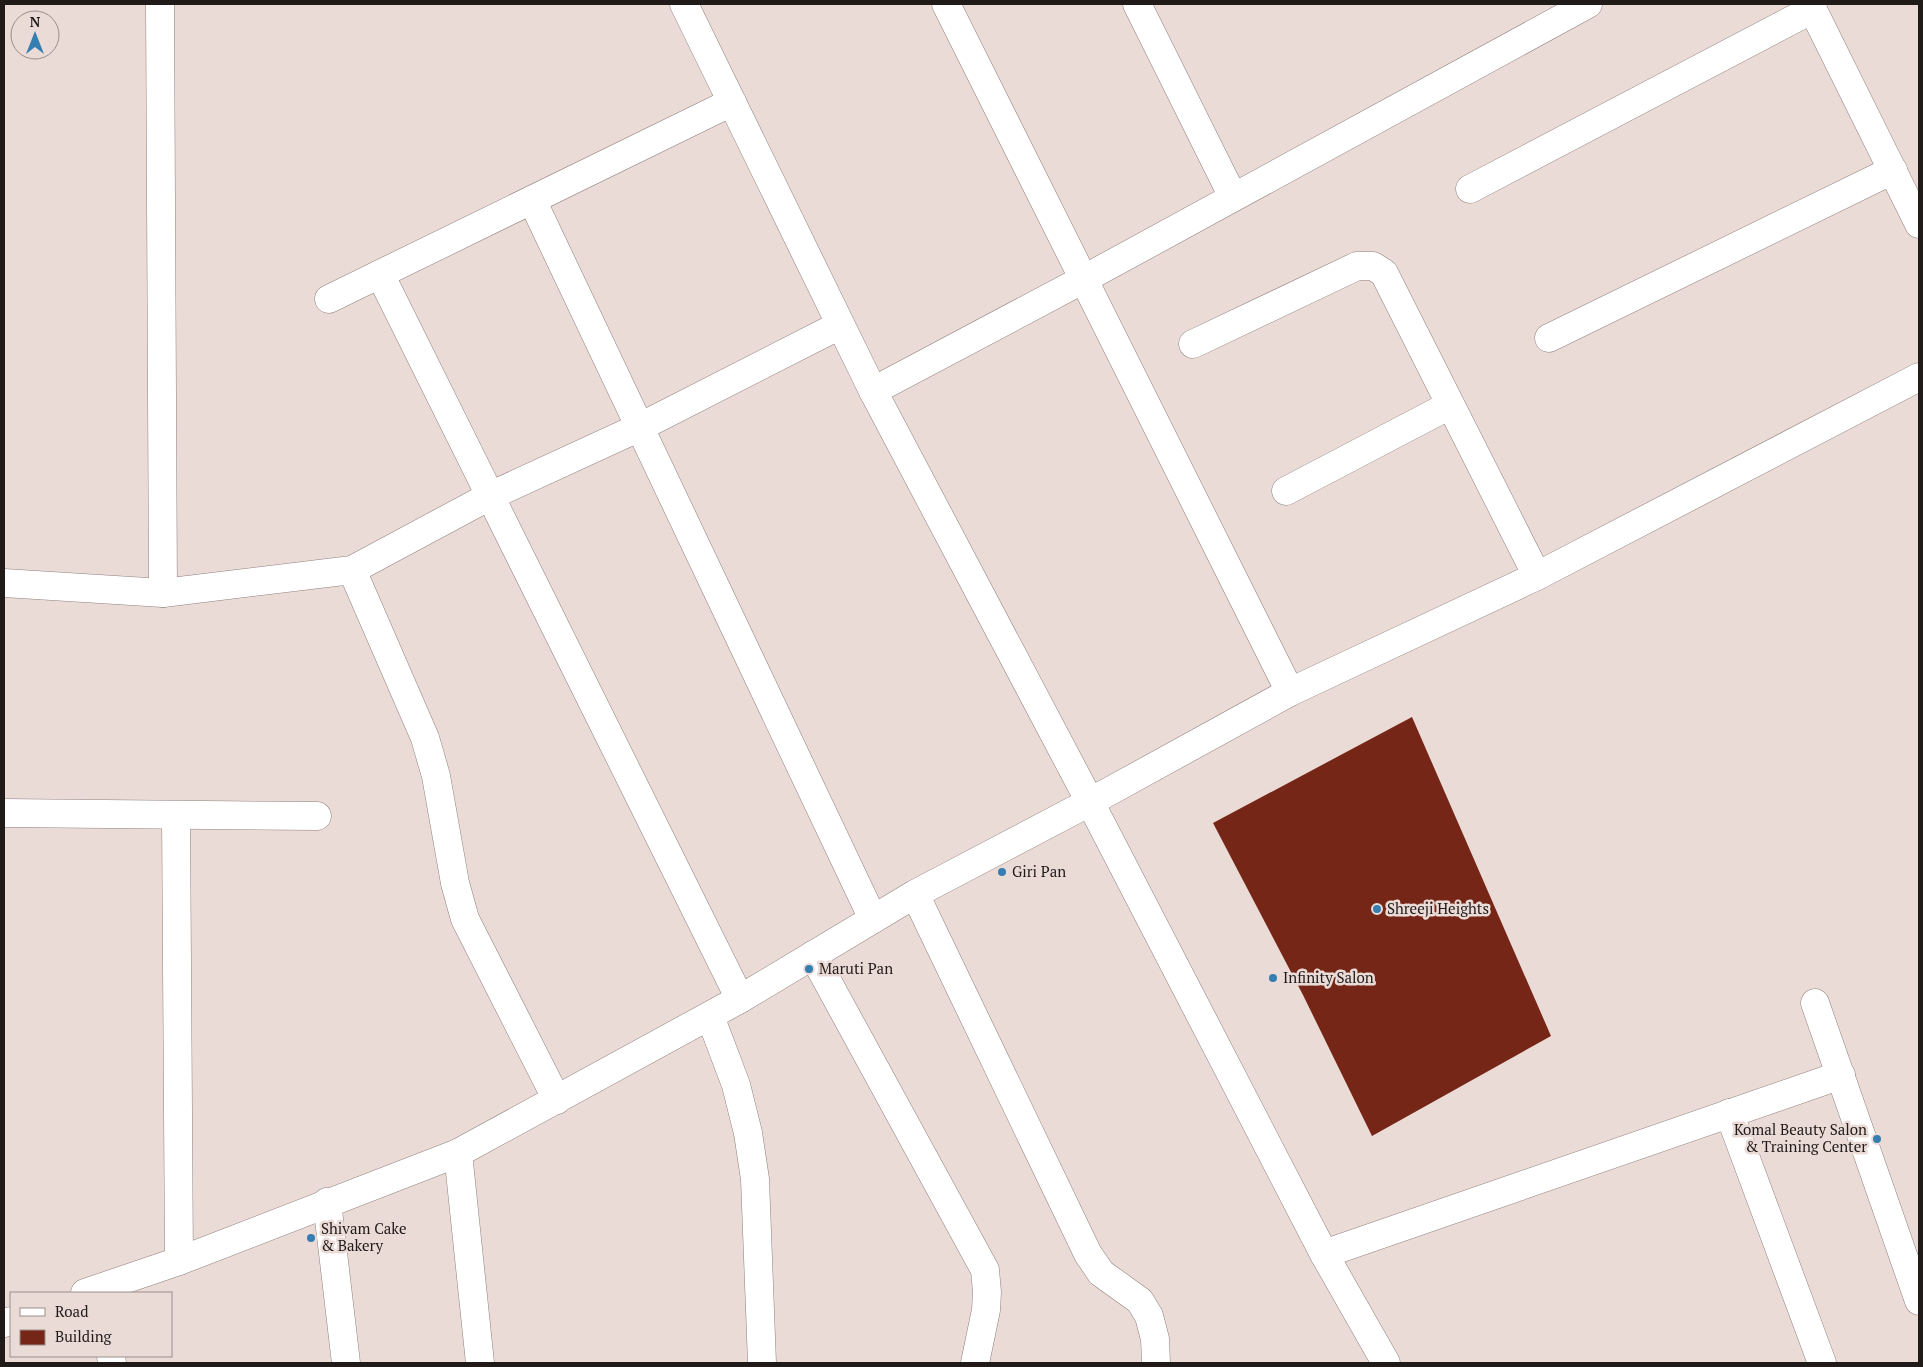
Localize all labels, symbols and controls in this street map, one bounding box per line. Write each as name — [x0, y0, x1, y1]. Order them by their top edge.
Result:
north arrow — [10, 10, 60, 60]
text: N — [30, 12, 41, 31]
place label: Giri Pan — [1012, 861, 1066, 881]
marker: Giri Pan — [996, 866, 1008, 878]
place label: Shreeji Heights — [1387, 898, 1489, 918]
marker: Shreeji Heights — [1371, 903, 1383, 915]
place label: Maruti Pan — [819, 958, 893, 978]
marker: Maruti Pan — [803, 963, 815, 975]
place label: Infinity Salon — [1283, 967, 1374, 987]
marker: Infinity Salon — [1267, 972, 1279, 984]
place label: Komal Beauty Salon & Training Center — [1734, 1119, 1867, 1156]
marker: Komal Beauty Salon & Training Center — [1871, 1133, 1883, 1145]
place label: Shivam Cake & Bakery — [321, 1218, 406, 1255]
marker: Shivam Cake & Bakery — [305, 1232, 317, 1244]
legend — [10, 1292, 172, 1357]
text: Road — [55, 1301, 88, 1321]
text: Building — [55, 1326, 113, 1346]

